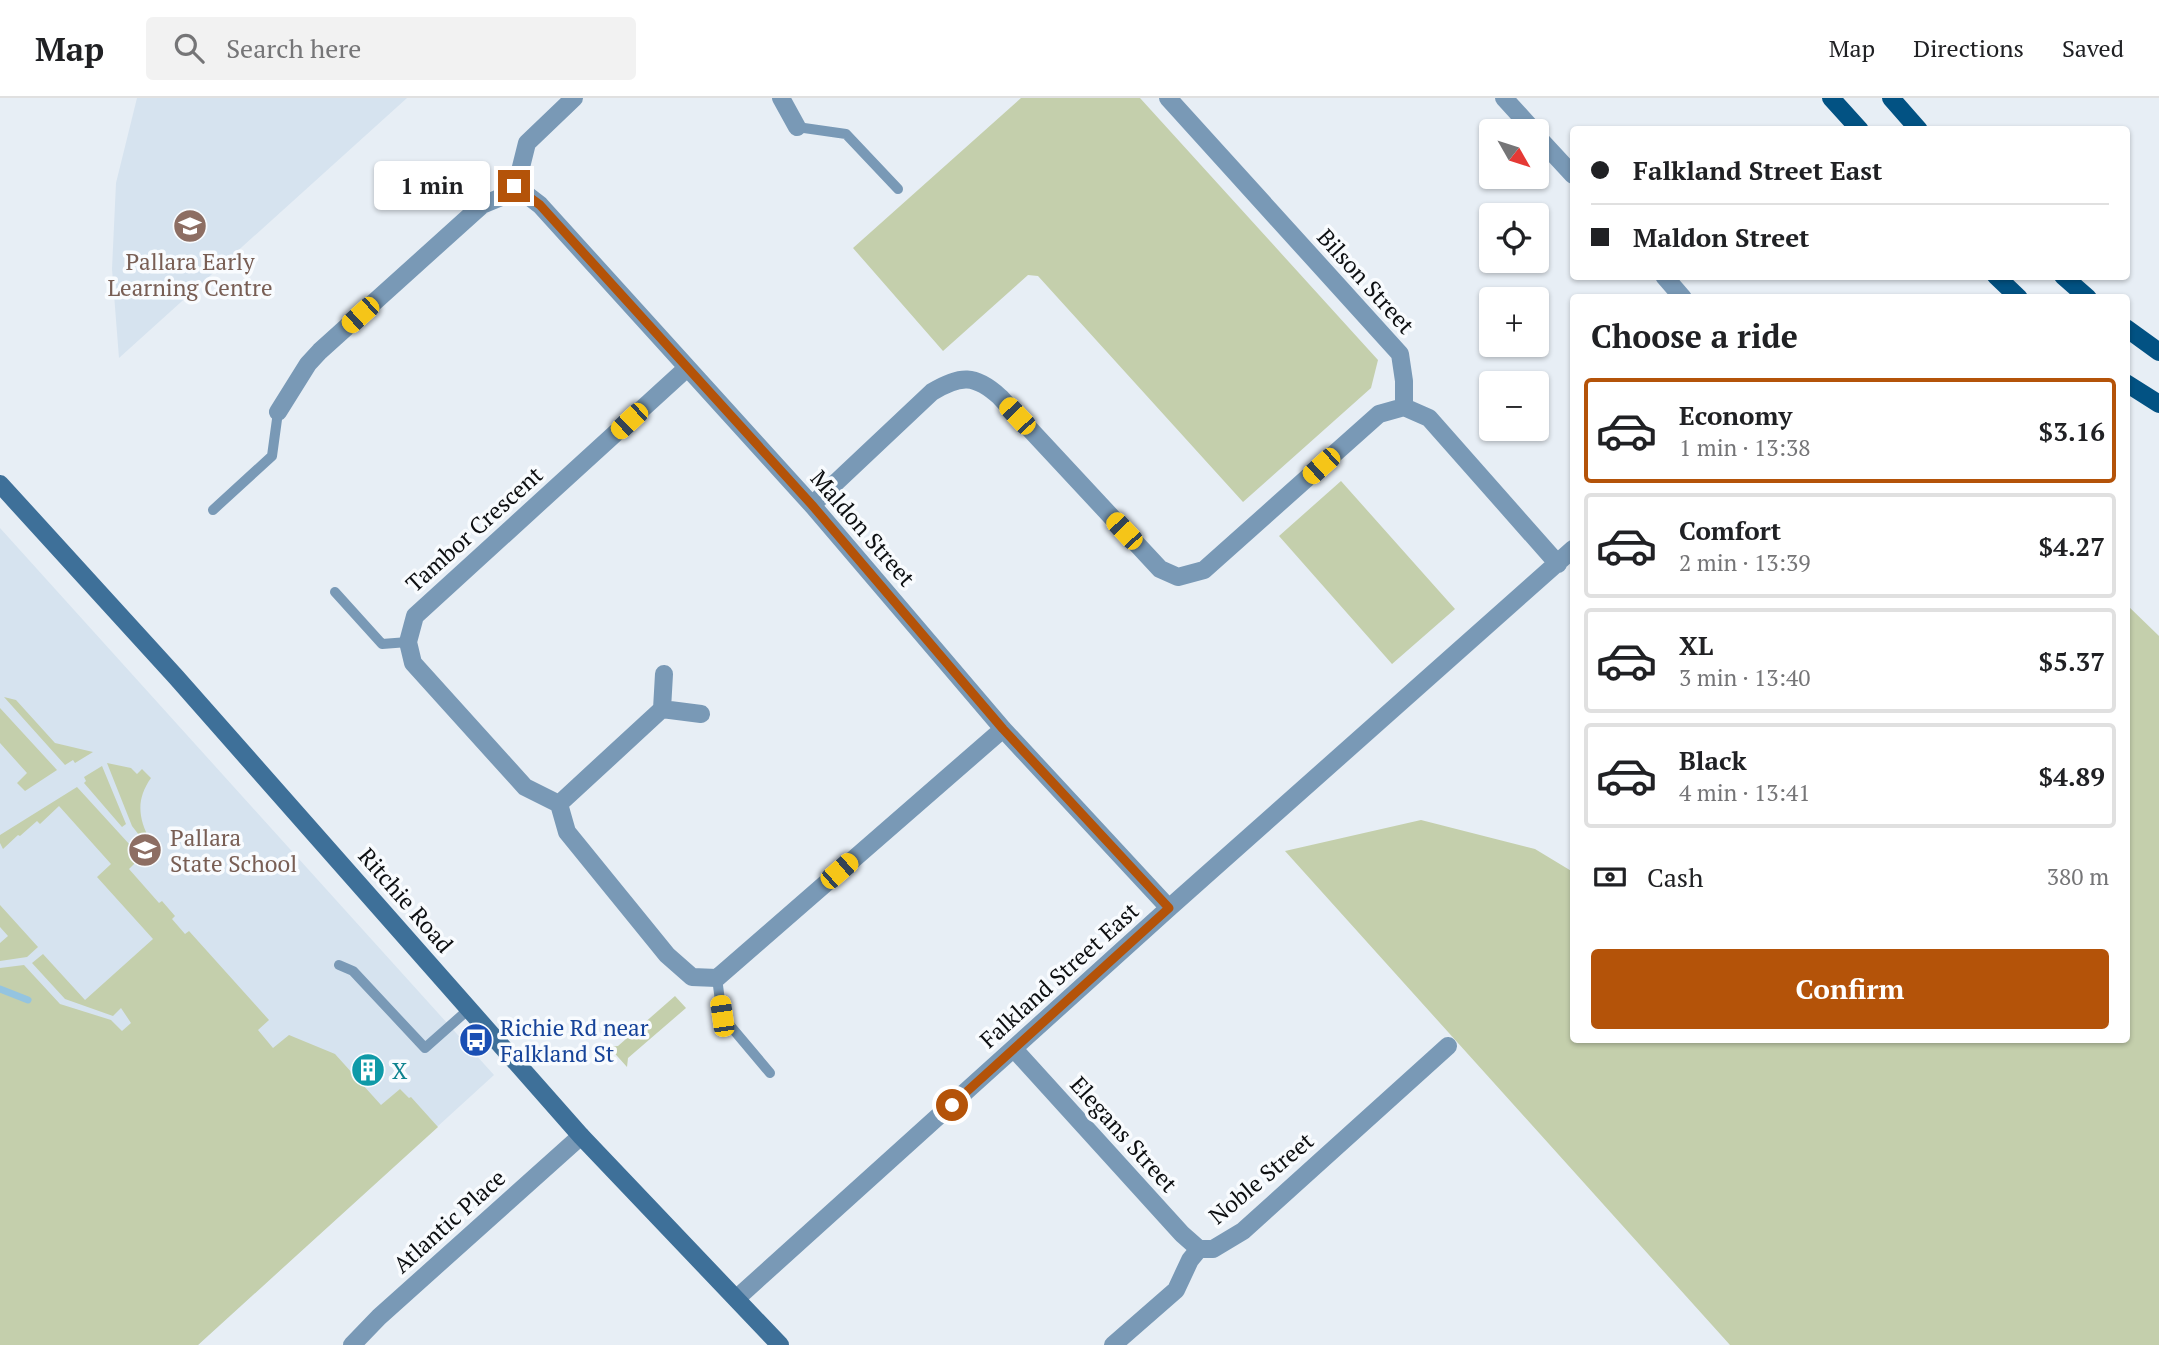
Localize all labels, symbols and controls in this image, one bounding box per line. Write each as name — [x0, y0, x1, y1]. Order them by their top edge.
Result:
search box — [146, 17, 636, 80]
text: Map — [35, 27, 104, 70]
icon: search — [170, 29, 208, 67]
text: Search here — [226, 31, 361, 65]
text: Map — [1829, 32, 1875, 64]
text: Directions — [1913, 32, 2024, 64]
text: Saved — [2062, 32, 2124, 64]
north arrow — [1479, 119, 1549, 189]
map controls — [1479, 119, 1549, 441]
text: Falkland Street East — [1633, 153, 1882, 187]
callout: 1 min — [374, 162, 490, 210]
text: 1 min — [401, 170, 463, 201]
route end — [498, 170, 530, 202]
button: locate — [1479, 203, 1549, 273]
school or university icon: Pallara Early Learning Centre — [171, 207, 209, 245]
text: Maldon Street — [1633, 220, 1809, 254]
street label: Bilson Street — [1311, 222, 1422, 340]
place label: Pallara Early Learning Centre — [107, 246, 273, 303]
button: + — [1479, 287, 1549, 357]
car — [338, 293, 383, 337]
text: Choose a ride — [1591, 315, 1798, 357]
button: − — [1479, 371, 1549, 441]
car — [995, 393, 1040, 439]
text: Economy — [1679, 398, 1792, 432]
car — [607, 399, 652, 443]
icon: car — [1595, 399, 1658, 462]
text: $3.16 — [2039, 414, 2105, 448]
text: 1 min · 13:38 — [1679, 432, 1811, 463]
car — [1299, 444, 1344, 488]
street label: Tambor Crescent — [399, 459, 549, 599]
street label: Maldon Street — [804, 463, 922, 593]
car — [1102, 508, 1147, 554]
text: Comfort — [1679, 513, 1781, 547]
icon: car — [1595, 514, 1658, 577]
text: $4.27 — [2039, 529, 2105, 563]
text: 2 min · 13:39 — [1679, 547, 1811, 578]
text: XL — [1679, 628, 1713, 662]
icon: car — [1595, 629, 1658, 692]
text: $5.37 — [2039, 644, 2105, 678]
text: 3 min · 13:40 — [1679, 662, 1811, 693]
text: Black — [1679, 743, 1747, 777]
icon: car — [1595, 744, 1658, 807]
text: $4.89 — [2039, 759, 2105, 793]
text: 4 min · 13:41 — [1679, 777, 1811, 808]
place label: Pallara State School — [170, 822, 297, 879]
school or university icon: Pallara State School — [126, 831, 164, 869]
street label: Ritchie Road — [352, 841, 460, 959]
car — [817, 849, 862, 893]
icon: cash — [1591, 858, 1629, 896]
text: Cash — [1647, 860, 1703, 894]
text: 380 m — [2047, 861, 2109, 892]
street label: Falkland Street East — [973, 895, 1145, 1055]
button: Confirm — [1591, 949, 2109, 1029]
car — [709, 994, 736, 1038]
place label: Richie Rd near Falkland St — [500, 1012, 649, 1069]
bus stop icon: Richie Rd near Falkland St — [457, 1021, 495, 1059]
building icon: X — [349, 1051, 387, 1089]
place label: X — [392, 1055, 408, 1086]
street label: Elegans Street — [1064, 1069, 1185, 1199]
route start — [936, 1089, 968, 1121]
street label: Noble Street — [1202, 1125, 1320, 1231]
street label: Atlantic Place — [386, 1162, 512, 1280]

